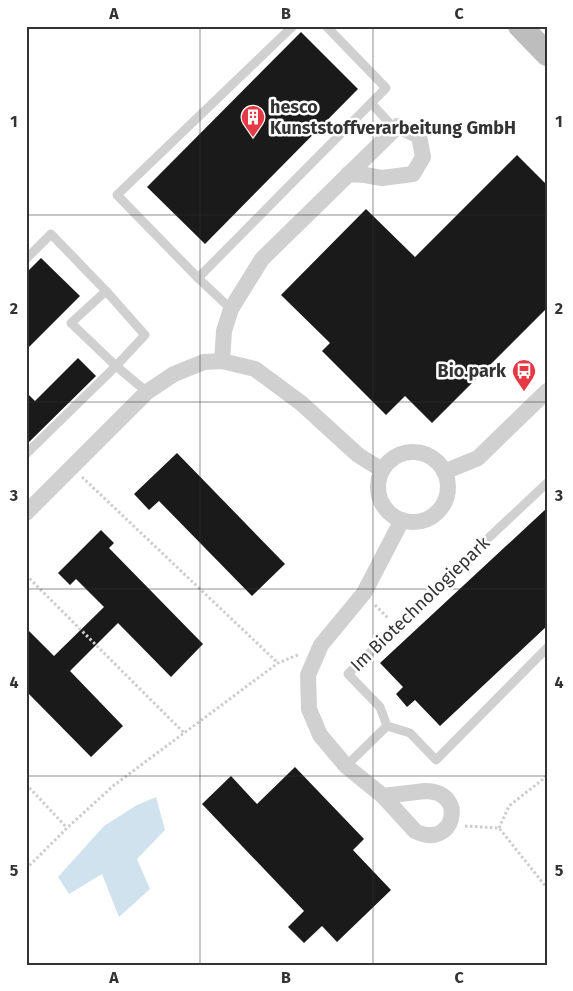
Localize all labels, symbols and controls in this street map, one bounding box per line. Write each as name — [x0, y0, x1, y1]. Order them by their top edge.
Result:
text: A — [108, 4, 119, 23]
text: B — [281, 4, 291, 23]
text: C — [454, 4, 464, 23]
place label: hesco Kunststoffverarbeitung GmbH — [270, 96, 516, 139]
building icon: hesco Kunststoffverarbeitung GmbH — [240, 104, 266, 138]
text: 1 — [10, 112, 18, 131]
text: 1 — [555, 112, 563, 131]
text: 2 — [10, 299, 18, 318]
text: 2 — [555, 299, 563, 318]
bus stop icon: Bio.park — [511, 358, 537, 392]
place label: Bio.park — [438, 360, 507, 382]
text: 3 — [9, 486, 18, 505]
text: 3 — [554, 486, 563, 505]
street label: Im Biotechnologiepark — [346, 531, 495, 676]
text: 4 — [9, 673, 19, 692]
text: 4 — [554, 673, 564, 692]
text: 5 — [10, 861, 19, 880]
text: 5 — [555, 861, 564, 880]
text: A — [108, 968, 119, 987]
text: B — [281, 968, 291, 987]
text: C — [454, 968, 464, 987]

